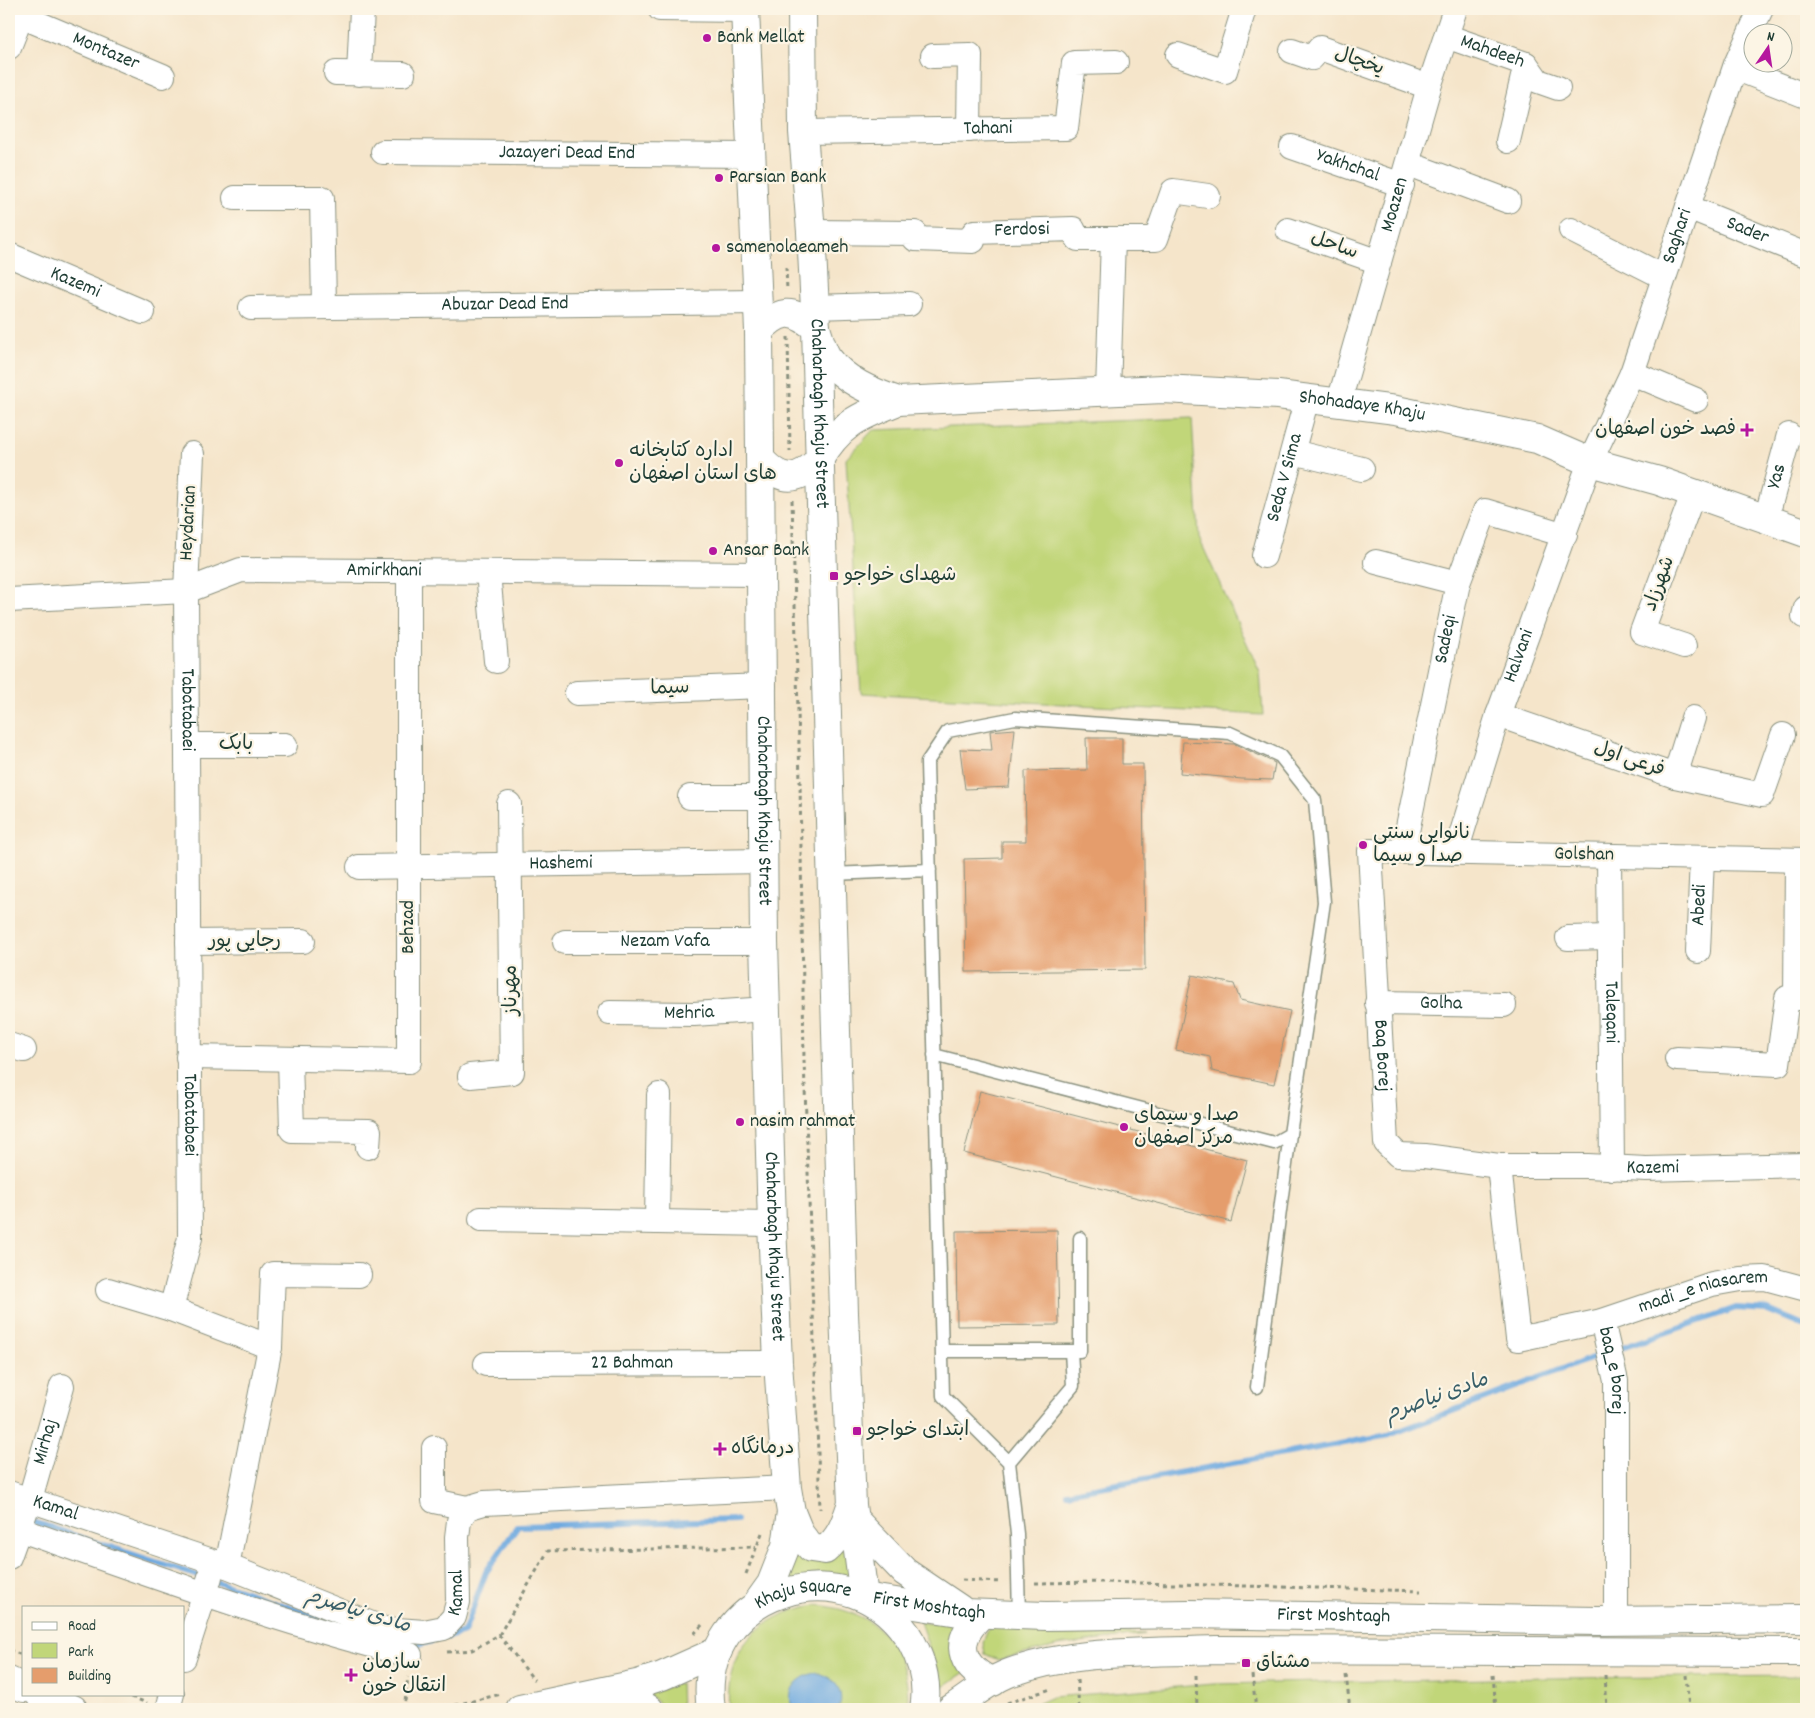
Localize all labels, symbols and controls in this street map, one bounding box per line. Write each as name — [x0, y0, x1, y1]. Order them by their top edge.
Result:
north arrow — [1742, 22, 1792, 72]
place label: Bank Mellat — [717, 24, 805, 52]
street label: Montazer — [68, 25, 144, 79]
text: N — [1765, 27, 1776, 48]
street label: Mahdeeh — [1456, 28, 1528, 76]
marker: Bank Mellat — [701, 32, 713, 44]
street label: یخچال — [1330, 40, 1388, 84]
street label: Tahani — [963, 115, 1013, 144]
street label: Jazayeri Dead End — [499, 139, 635, 168]
street label: Yakhchal — [1312, 142, 1383, 190]
place label: Parsian Bank — [729, 164, 826, 192]
marker: Parsian Bank — [713, 172, 725, 184]
street label: Moazen — [1374, 174, 1416, 236]
street label: Saghari — [1656, 205, 1700, 268]
street label: Sader — [1722, 210, 1773, 253]
street label: Ferdosi — [994, 216, 1050, 245]
street label: ساحل — [1306, 225, 1362, 267]
place label: samenolaeameh — [726, 234, 849, 262]
marker: samenolaeameh — [710, 242, 722, 254]
street label: Kazemi — [46, 260, 105, 306]
street label: Abuzar Dead End — [441, 290, 569, 320]
street label: Chaharbagh Khaju Street — [802, 318, 835, 509]
street label: Shohadaye Khaju — [1297, 384, 1428, 430]
place label: فصد خون اصفهان — [1595, 416, 1736, 444]
marker: فصد خون اصفهان — [1740, 423, 1754, 437]
street label: Seda V Sima — [1260, 430, 1311, 525]
place label: اداره کتابخانه های استان اصفهان — [629, 438, 777, 489]
marker: اداره کتابخانه های استان اصفهان — [613, 457, 625, 469]
street label: Yas — [1761, 461, 1794, 492]
street label: Heydarian — [173, 485, 205, 561]
place label: Ansar Bank — [723, 537, 809, 565]
marker: Ansar Bank — [707, 545, 719, 557]
street label: شهرزاد — [1637, 553, 1683, 615]
street label: Amirkhani — [346, 557, 422, 585]
place label: شهدای خواجو — [843, 562, 956, 590]
marker: شهدای خواجو — [828, 570, 840, 582]
street label: Sadeqi — [1428, 612, 1465, 666]
street label: Halvani — [1497, 625, 1542, 687]
street label: Tabatabaei — [172, 668, 201, 752]
street label: سیما — [650, 674, 690, 704]
street label: Chaharbagh Khaju Street — [748, 716, 778, 906]
street label: بابک — [219, 731, 253, 759]
street label: فرعی اول — [1590, 735, 1668, 785]
place label: نانوایی سنتی صدا و سیما — [1373, 820, 1471, 871]
marker: نانوایی سنتی صدا و سیما — [1357, 839, 1369, 851]
street label: Golshan — [1554, 840, 1614, 870]
street label: Hashemi — [529, 850, 593, 878]
street label: Abedi — [1685, 883, 1715, 926]
street label: Behzad — [395, 900, 423, 954]
street label: رجایی پور — [207, 928, 281, 956]
street label: Nezam Vafa — [620, 928, 710, 956]
street label: مهرناز — [498, 965, 526, 1017]
street label: Taleqani — [1596, 981, 1625, 1044]
street label: Golha — [1420, 990, 1463, 1018]
street label: Mehria — [664, 999, 716, 1028]
street label: Baq Borej — [1365, 1019, 1397, 1092]
street label: Tabatabaei — [175, 1073, 203, 1157]
place label: صدا و سیمای مرکز اصفهان — [1134, 1102, 1239, 1153]
place label: nasim rahmat — [750, 1108, 855, 1136]
marker: nasim rahmat — [734, 1116, 746, 1128]
marker: صدا و سیمای مرکز اصفهان — [1118, 1121, 1130, 1133]
street label: Chaharbagh Khaju Street — [756, 1151, 791, 1342]
street label: Kazemi — [1626, 1154, 1680, 1183]
street label: madi _e niasarem — [1635, 1264, 1769, 1322]
street label: baq_e borej — [1590, 1324, 1630, 1415]
street label: 22 Bahman — [591, 1349, 673, 1378]
water label: مادی نیاصرم — [1380, 1365, 1494, 1431]
street label: Mirhaj — [26, 1416, 66, 1468]
place label: ابتدای خواجو — [866, 1417, 969, 1445]
marker: ابتدای خواجو — [851, 1425, 863, 1437]
place label: درمانگاه — [731, 1435, 794, 1463]
marker: درمانگاه — [713, 1442, 727, 1456]
street label: Kamal — [29, 1488, 82, 1529]
street label: Kamal — [441, 1569, 473, 1619]
street label: Khaju Square — [750, 1573, 855, 1618]
water label: مادی نیاصرم — [301, 1582, 415, 1642]
street label: First Moshtagh — [871, 1585, 986, 1628]
street label: First Moshtagh — [1277, 1602, 1391, 1631]
legend — [22, 1606, 185, 1696]
text: Road — [68, 1616, 96, 1638]
text: Park — [68, 1642, 94, 1664]
place label: مشتاق — [1256, 1649, 1310, 1677]
place label: سازمان انتقال خون — [362, 1650, 446, 1701]
marker: مشتاق — [1240, 1657, 1252, 1669]
text: Building — [68, 1666, 111, 1688]
marker: سازمان انتقال خون — [344, 1668, 358, 1682]

